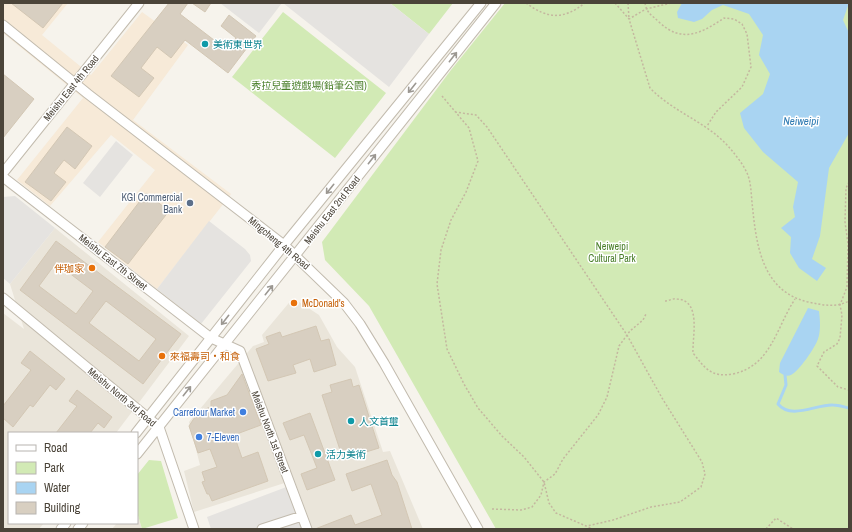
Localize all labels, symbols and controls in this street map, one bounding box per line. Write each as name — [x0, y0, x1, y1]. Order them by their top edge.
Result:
place label: 美術東世界 — [213, 38, 263, 51]
marker: 美術東世界 — [200, 39, 210, 49]
street label: Meishu East 4th Road — [40, 52, 102, 124]
one-way arrow — [449, 52, 457, 63]
park label: 秀拉兒童遊戲場(鉛筆公園) — [251, 79, 367, 92]
one-way arrow — [408, 82, 416, 93]
water label: Neiweipi — [783, 114, 819, 128]
one-way arrow — [368, 154, 377, 165]
street label: Meishu East 2nd Road — [301, 173, 363, 247]
one-way arrow — [326, 183, 334, 194]
place label: KGI Commercial Bank — [121, 191, 183, 216]
marker: KGI Commercial Bank — [185, 198, 195, 208]
street label: Mingcheng 4th Road — [246, 214, 312, 272]
street label: Meishu East 7th Street — [76, 231, 150, 293]
park label: Neiweipi Cultural Park — [588, 240, 637, 265]
place label: 伴珈家 — [54, 262, 85, 275]
marker: 伴珈家 — [87, 263, 97, 273]
one-way arrow — [264, 284, 273, 295]
place label: McDonald's — [302, 297, 345, 310]
marker: McDonald's — [289, 298, 299, 308]
one-way arrow — [221, 314, 230, 325]
place label: 來福壽司‧和食 — [170, 350, 240, 363]
marker: 來福壽司‧和食 — [157, 351, 167, 361]
street label: Meishu North 3rd Road — [85, 365, 159, 429]
one-way arrow — [183, 385, 192, 396]
street label: Meishu North 1st Street — [248, 389, 292, 475]
place label: Carrefour Market — [173, 406, 236, 419]
marker: Carrefour Market — [238, 407, 248, 417]
place label: 人文首璽 — [359, 415, 399, 428]
marker: 人文首璽 — [346, 416, 356, 426]
place label: 7-Eleven — [207, 431, 239, 444]
legend — [8, 432, 138, 524]
marker: 7-Eleven — [194, 432, 204, 442]
text: Road — [44, 440, 68, 456]
place label: 活力美術 — [326, 448, 366, 461]
marker: 活力美術 — [313, 449, 323, 459]
text: Park — [44, 460, 64, 476]
text: Water — [44, 480, 71, 496]
text: Building — [44, 500, 81, 516]

